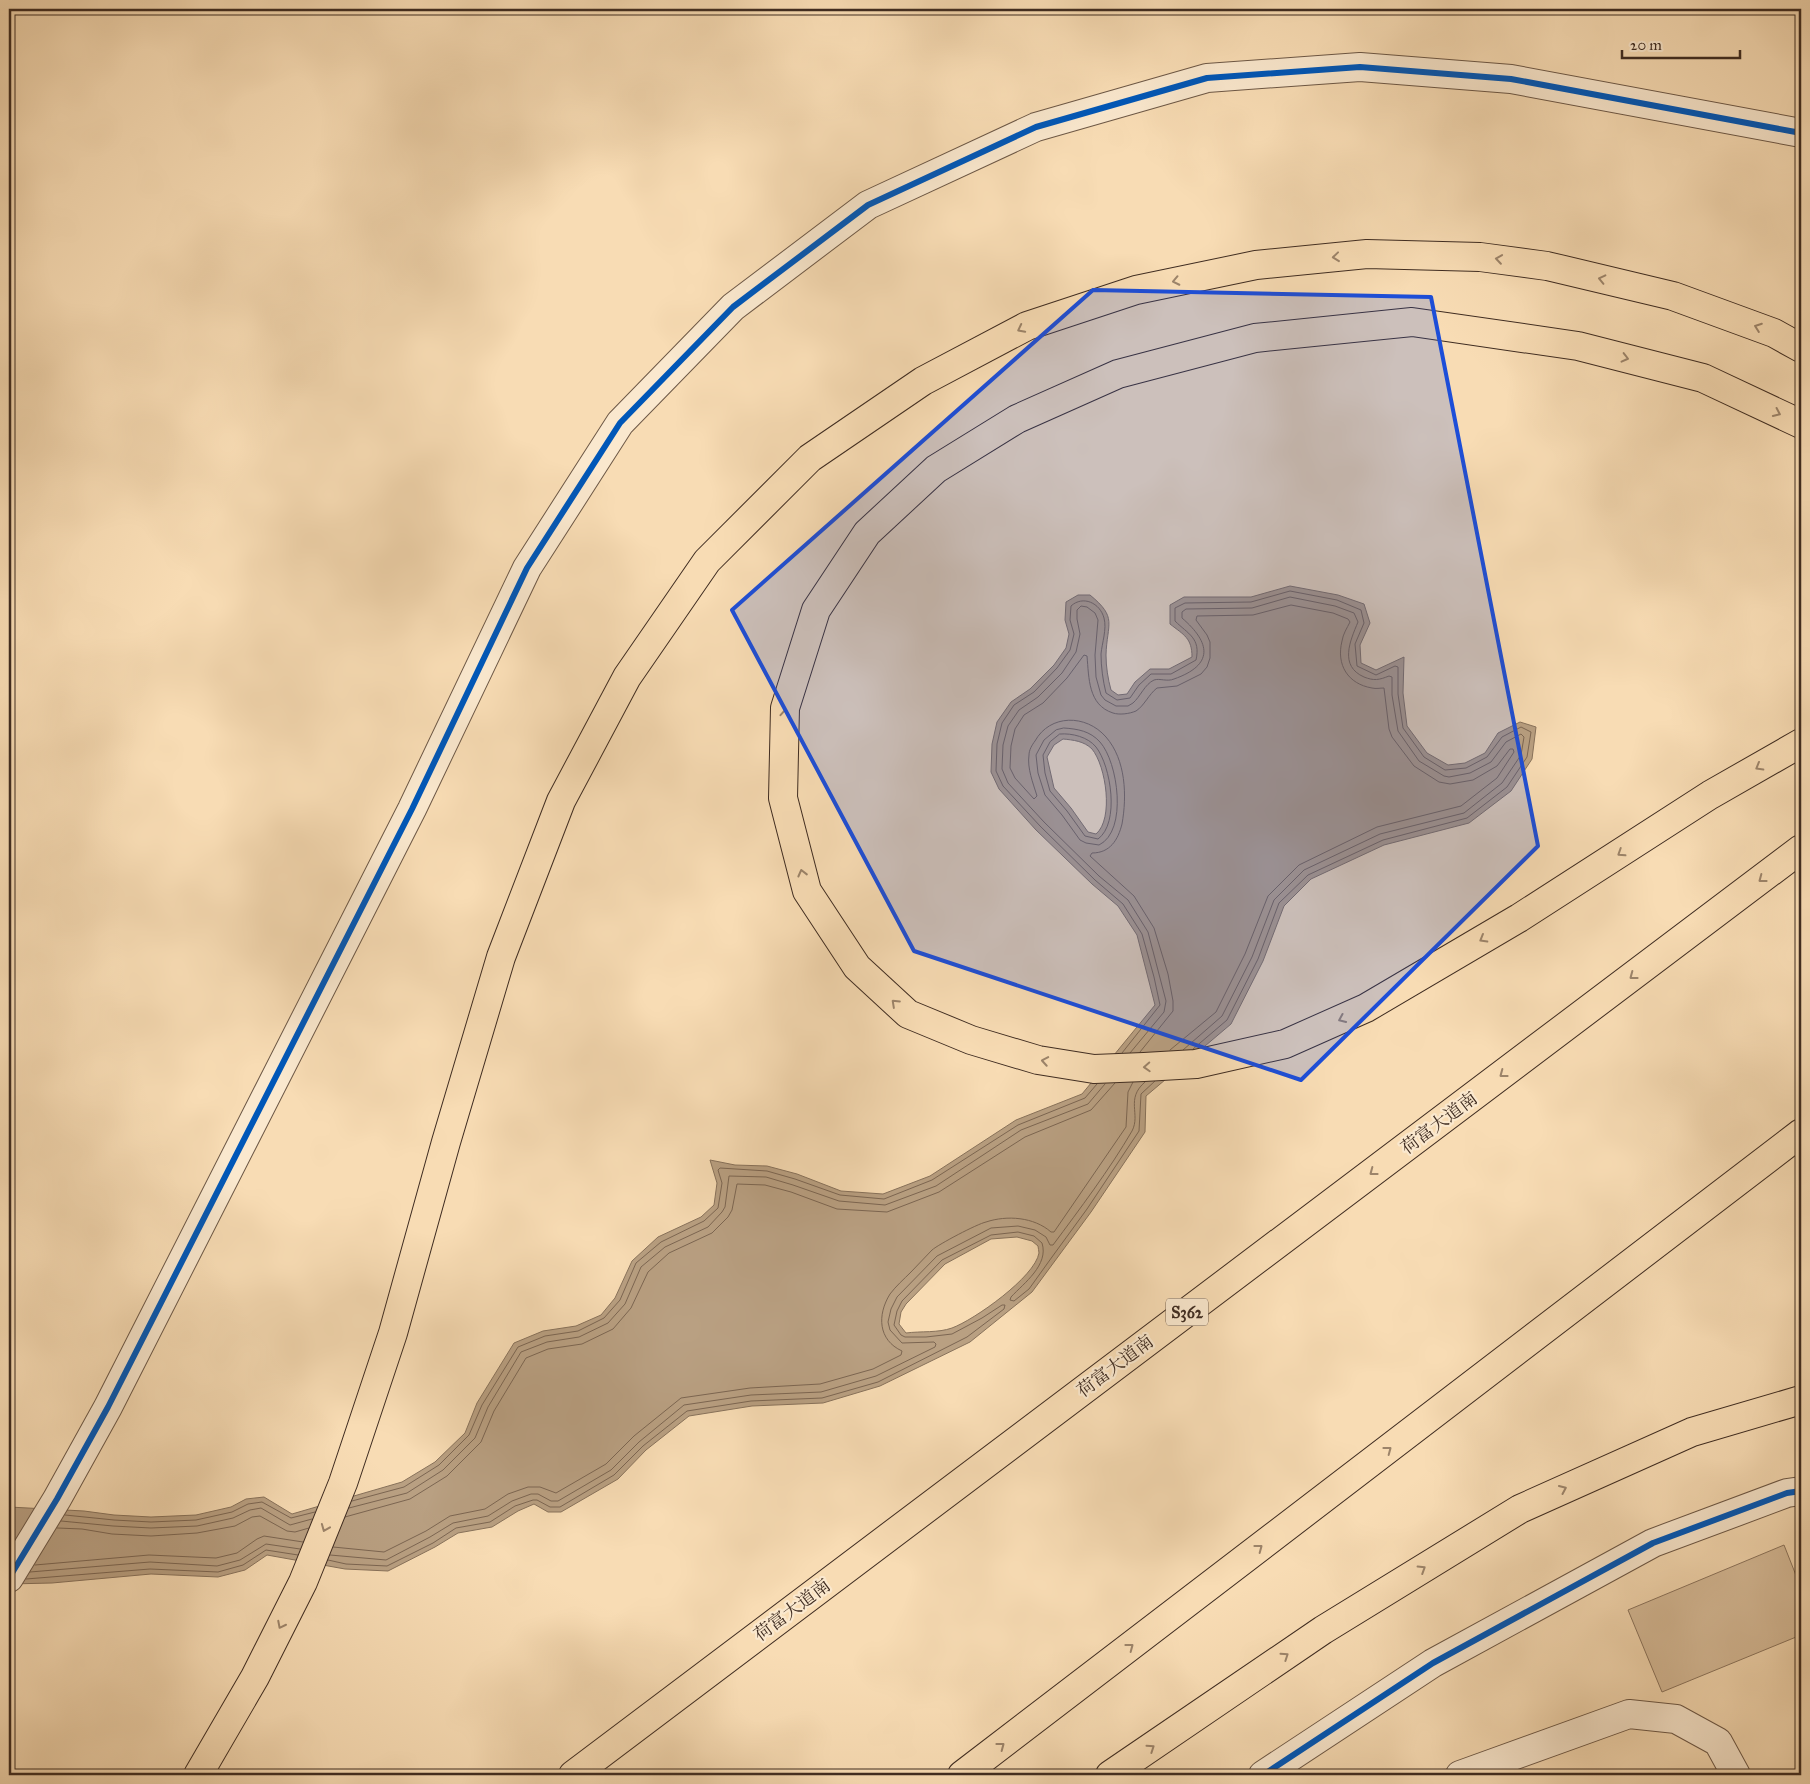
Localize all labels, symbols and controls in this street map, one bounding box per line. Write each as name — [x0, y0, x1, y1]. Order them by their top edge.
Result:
scale bar — [1622, 28, 1740, 60]
text: 20 m — [1630, 36, 1662, 54]
one-way arrow — [1332, 251, 1340, 262]
one-way arrow — [1494, 254, 1502, 265]
one-way arrow — [1598, 274, 1607, 285]
one-way arrow — [1172, 276, 1181, 286]
one-way arrow — [1017, 323, 1026, 333]
one-way arrow — [1754, 323, 1762, 333]
one-way arrow — [1621, 352, 1630, 363]
one-way arrow — [1772, 406, 1781, 417]
one-way arrow — [779, 709, 790, 717]
one-way arrow — [1755, 761, 1764, 771]
one-way arrow — [1617, 847, 1627, 856]
one-way arrow — [797, 869, 808, 877]
one-way arrow — [1759, 873, 1768, 881]
one-way arrow — [1480, 933, 1489, 943]
one-way arrow — [1630, 971, 1639, 979]
one-way arrow — [892, 1000, 901, 1009]
one-way arrow — [1338, 1012, 1347, 1023]
one-way arrow — [1041, 1057, 1050, 1067]
one-way arrow — [1143, 1061, 1151, 1072]
one-way arrow — [1499, 1068, 1509, 1077]
street label: 荷富大道南 — [1396, 1087, 1482, 1159]
one-way arrow — [1369, 1166, 1379, 1175]
road number: S362 — [1166, 1298, 1208, 1325]
street label: 荷富大道南 — [1072, 1330, 1158, 1402]
one-way arrow — [1382, 1447, 1391, 1455]
one-way arrow — [1558, 1485, 1567, 1496]
one-way arrow — [321, 1523, 331, 1532]
one-way arrow — [1253, 1546, 1262, 1554]
one-way arrow — [1416, 1566, 1425, 1575]
street label: 荷富大道南 — [749, 1574, 835, 1646]
one-way arrow — [277, 1620, 287, 1629]
one-way arrow — [1124, 1644, 1134, 1653]
one-way arrow — [1279, 1653, 1289, 1662]
one-way arrow — [995, 1743, 1004, 1751]
one-way arrow — [1145, 1745, 1154, 1754]

